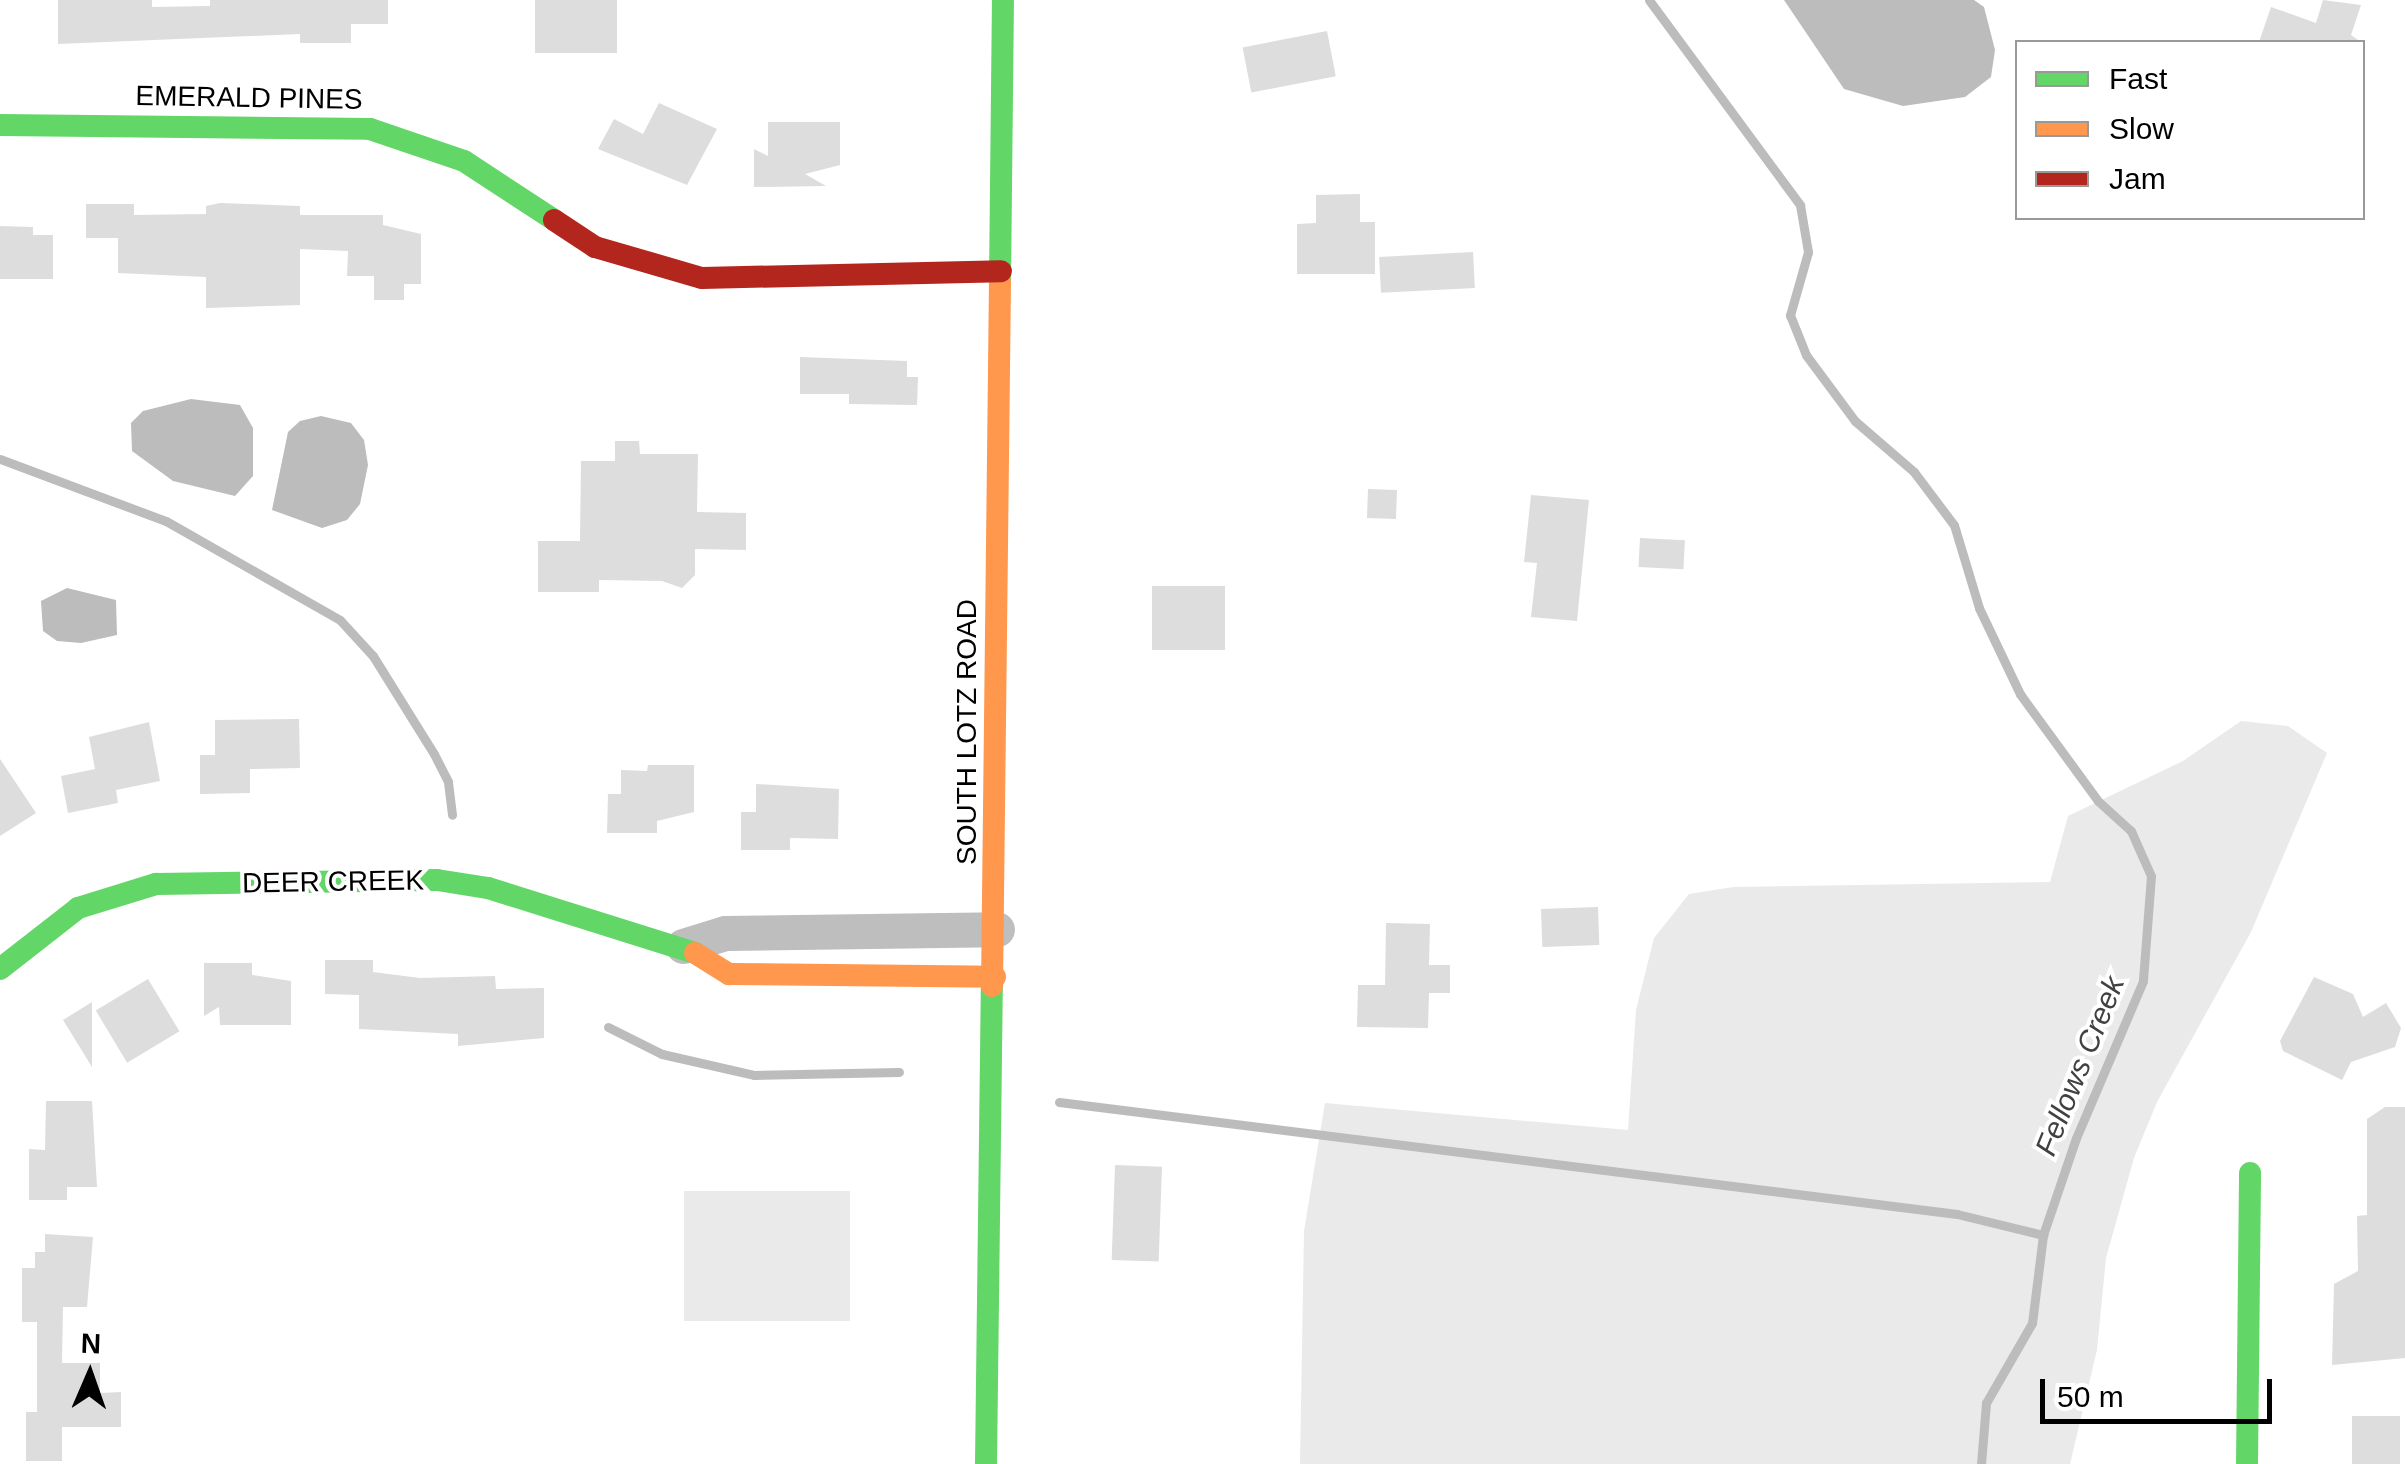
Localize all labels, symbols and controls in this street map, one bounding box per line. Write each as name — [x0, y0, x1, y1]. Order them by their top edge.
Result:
legend — [2015, 40, 2365, 220]
text: Fast — [2109, 62, 2167, 95]
street label: EMERALD PINES — [135, 79, 363, 117]
text: Slow — [2109, 112, 2174, 145]
text: Jam — [2109, 162, 2166, 195]
street label: SOUTH LOTZ ROAD — [950, 599, 984, 865]
street label: DEER CREEK — [242, 864, 424, 900]
water label: Fellows Creek — [2028, 971, 2132, 1161]
north arrow — [40, 1324, 140, 1424]
text: N — [80, 1328, 102, 1359]
scale bar — [2045, 1359, 2278, 1421]
text: 50 m — [2057, 1380, 2124, 1413]

